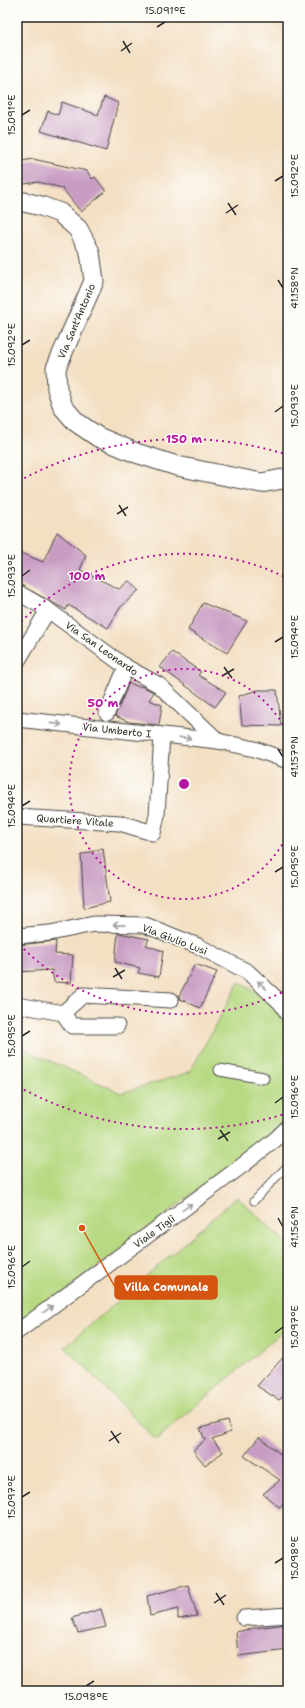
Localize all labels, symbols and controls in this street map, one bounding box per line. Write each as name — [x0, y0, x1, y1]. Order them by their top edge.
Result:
text: 15.091°E — [144, 4, 186, 17]
text: 15.091°E — [5, 94, 18, 136]
text: 15.092°E — [288, 154, 301, 198]
text: 41.158°N — [288, 267, 301, 309]
street label: Via Sant'Antonio — [55, 282, 98, 361]
text: 15.092°E — [5, 323, 18, 367]
text: 15.093°E — [288, 384, 301, 428]
text: 150 m — [166, 431, 202, 447]
text: 15.093°E — [5, 554, 18, 598]
text: 100 m — [69, 568, 106, 584]
text: 15.094°E — [288, 615, 301, 659]
street label: Via San Leonardo — [63, 618, 141, 678]
text: 50 m — [88, 695, 119, 711]
one-way arrow — [49, 720, 62, 727]
street label: Via Umberto I — [82, 720, 152, 741]
one-way arrow — [178, 734, 191, 741]
text: 41.157°N — [288, 736, 301, 778]
centre of rings — [177, 777, 191, 791]
text: 15.094°E — [5, 784, 18, 828]
street label: Quartiere Vitale — [36, 811, 114, 830]
text: 15.095°E — [288, 845, 301, 889]
one-way arrow — [113, 921, 126, 929]
street label: Via Giulio Lusi — [140, 921, 209, 958]
one-way arrow — [257, 980, 267, 990]
text: 15.095°E — [5, 1014, 18, 1058]
text: 15.096°E — [288, 1075, 301, 1119]
one-way arrow — [181, 1203, 192, 1211]
text: 41.156°N — [288, 1206, 301, 1248]
street label: Viale Tigli — [131, 1212, 178, 1251]
text: 15.096°E — [5, 1245, 18, 1289]
callout: Villa Comunale — [115, 1276, 217, 1299]
text: Villa Comunale — [123, 1280, 209, 1295]
one-way arrow — [43, 1305, 54, 1313]
text: 15.097°E — [288, 1305, 301, 1349]
text: 15.097°E — [5, 1475, 18, 1519]
text: 15.098°E — [288, 1536, 301, 1580]
text: 15.098°E — [64, 1690, 108, 1703]

